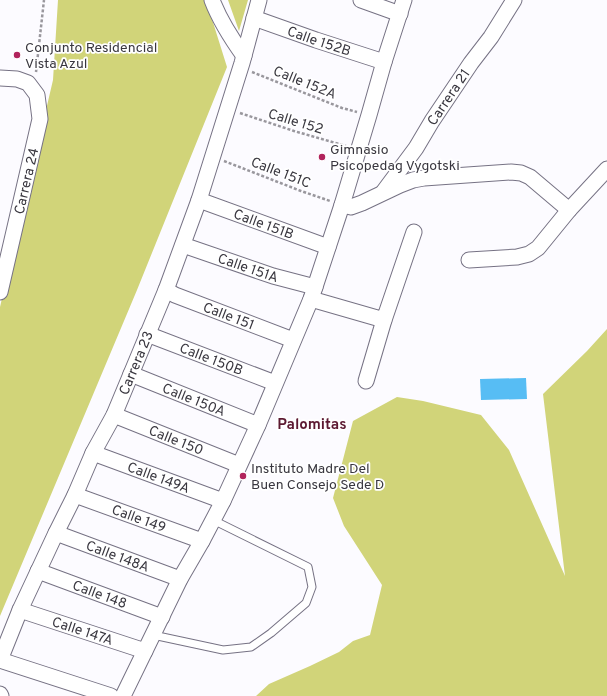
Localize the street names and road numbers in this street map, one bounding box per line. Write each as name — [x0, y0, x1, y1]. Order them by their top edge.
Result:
street label: Calle 152B — [284, 23, 353, 61]
street label: Calle 152A — [270, 63, 338, 104]
street label: Carrera 21 — [424, 66, 474, 129]
street label: Calle 152 — [266, 106, 325, 139]
street label: Carrera 24 — [12, 146, 43, 216]
street label: Calle 151C — [248, 154, 313, 193]
street label: Calle 151B — [231, 206, 296, 244]
street label: Calle 151A — [215, 251, 280, 287]
street label: Calle 151 — [200, 299, 257, 334]
street label: Carrera 23 — [116, 329, 158, 398]
street label: Calle 150B — [177, 340, 245, 380]
street label: Calle 150A — [159, 380, 228, 421]
street label: Calle 150 — [146, 423, 206, 460]
street label: Calle 149A — [125, 459, 192, 498]
street label: Calle 149 — [109, 502, 168, 537]
street label: Calle 148A — [83, 538, 151, 577]
street label: Calle 148 — [70, 578, 129, 613]
street label: Calle 147A — [49, 614, 115, 650]

